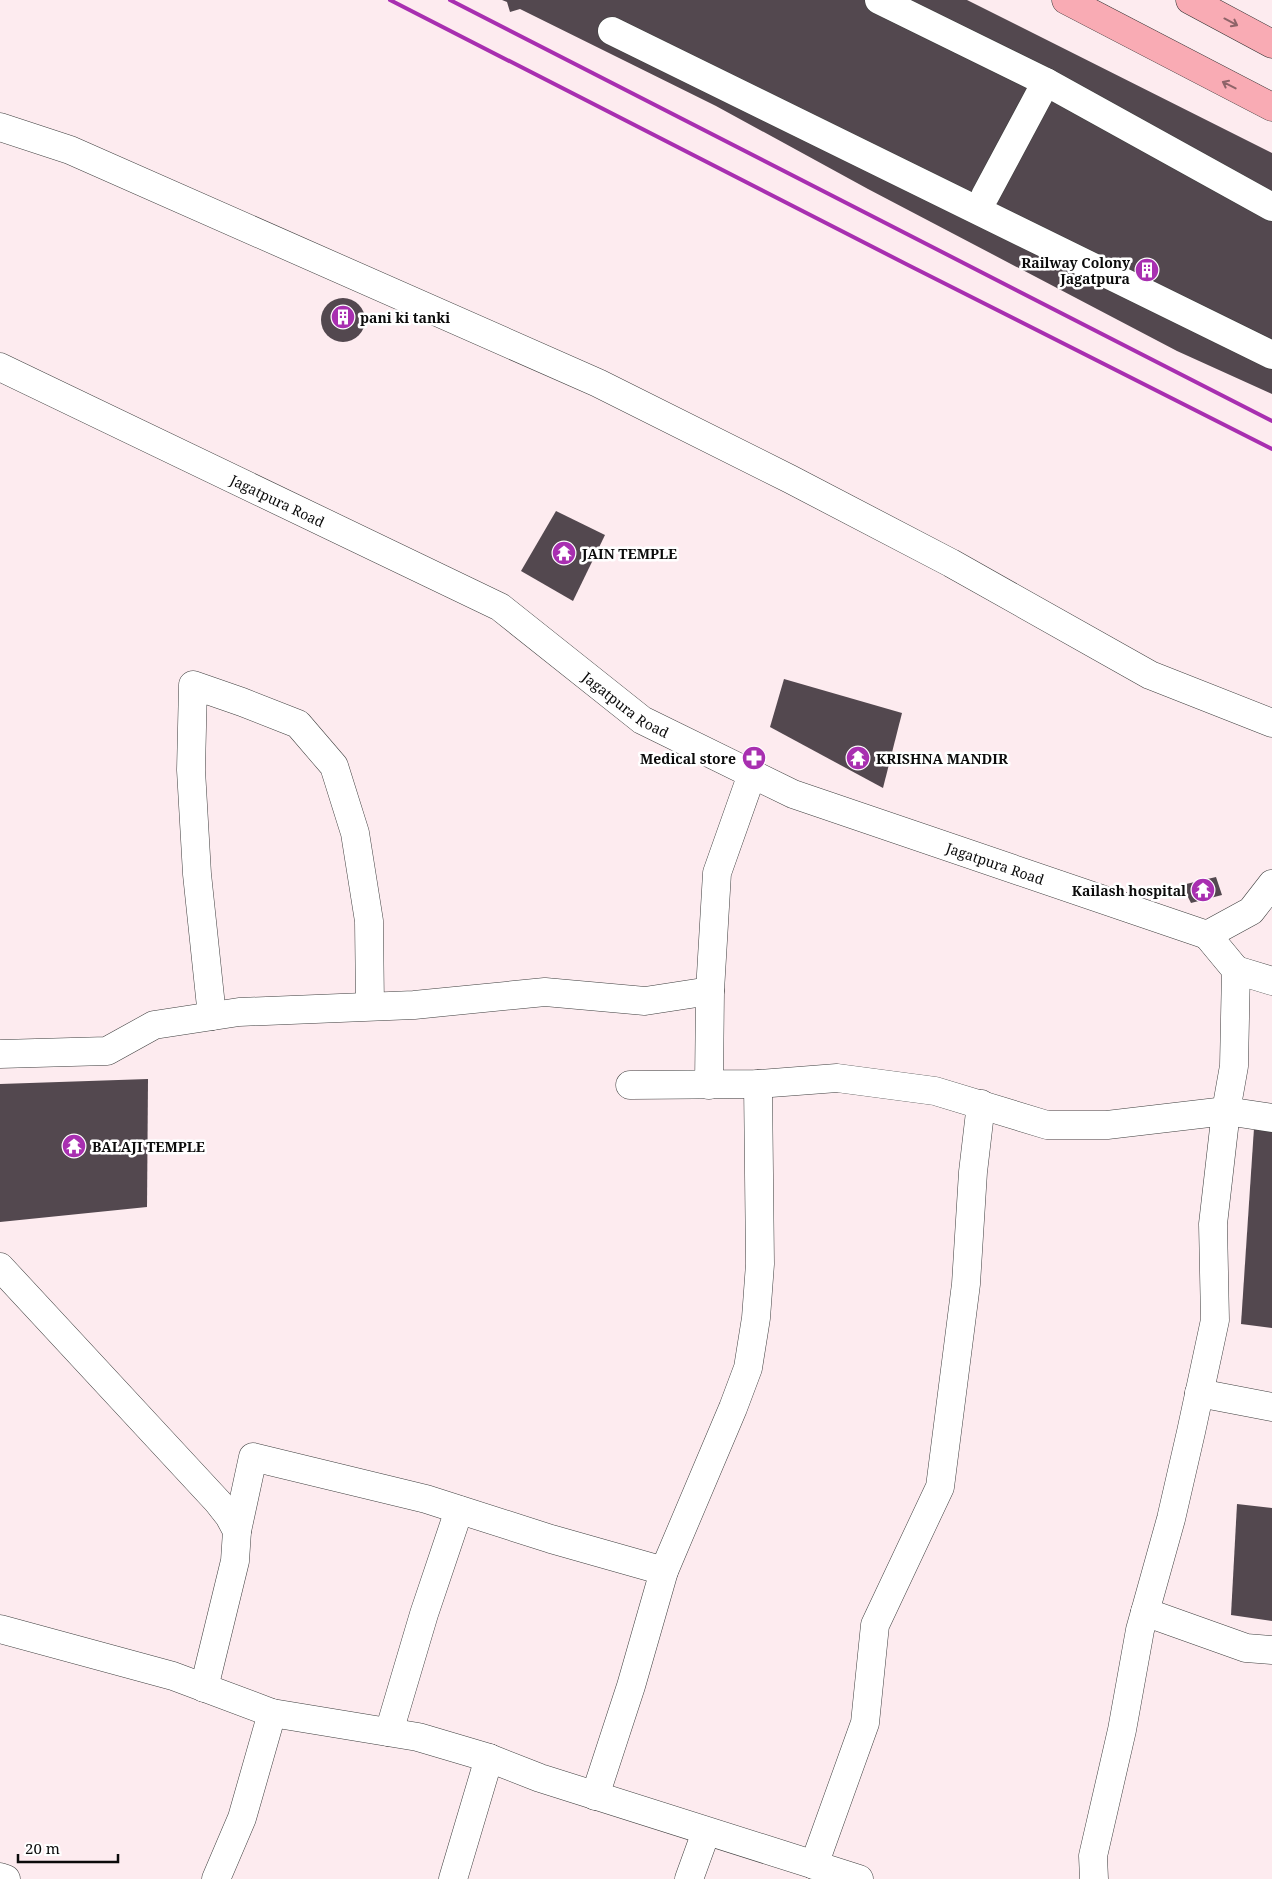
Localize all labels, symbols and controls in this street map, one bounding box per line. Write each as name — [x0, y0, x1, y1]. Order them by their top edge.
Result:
one-way arrow — [1223, 18, 1238, 27]
one-way arrow — [1221, 80, 1236, 90]
place label: Railway Colony Jagatpura — [1021, 253, 1131, 288]
building icon: Railway Colony Jagatpura — [1134, 257, 1160, 283]
building icon: pani ki tanki — [330, 304, 356, 330]
place label: pani ki tanki — [360, 308, 450, 327]
street label: Jagatpura Road — [227, 469, 328, 531]
temple icon: JAIN TEMPLE — [551, 540, 577, 566]
place label: JAIN TEMPLE — [581, 544, 677, 563]
street label: Jagatpura Road — [578, 666, 673, 742]
pharmacy icon: Medical store — [741, 745, 767, 771]
temple icon: KRISHNA MANDIR — [845, 745, 871, 771]
place label: Medical store — [640, 749, 736, 768]
place label: KRISHNA MANDIR — [876, 749, 1009, 768]
street label: Jagatpura Road — [943, 837, 1047, 889]
temple icon: Kailash hospital — [1190, 877, 1216, 903]
place label: Kailash hospital — [1072, 881, 1186, 900]
temple icon: BALAJI TEMPLE — [61, 1133, 87, 1159]
place label: BALAJI TEMPLE — [92, 1137, 205, 1156]
scale bar — [18, 1832, 118, 1864]
text: 20 m — [25, 1838, 60, 1858]

